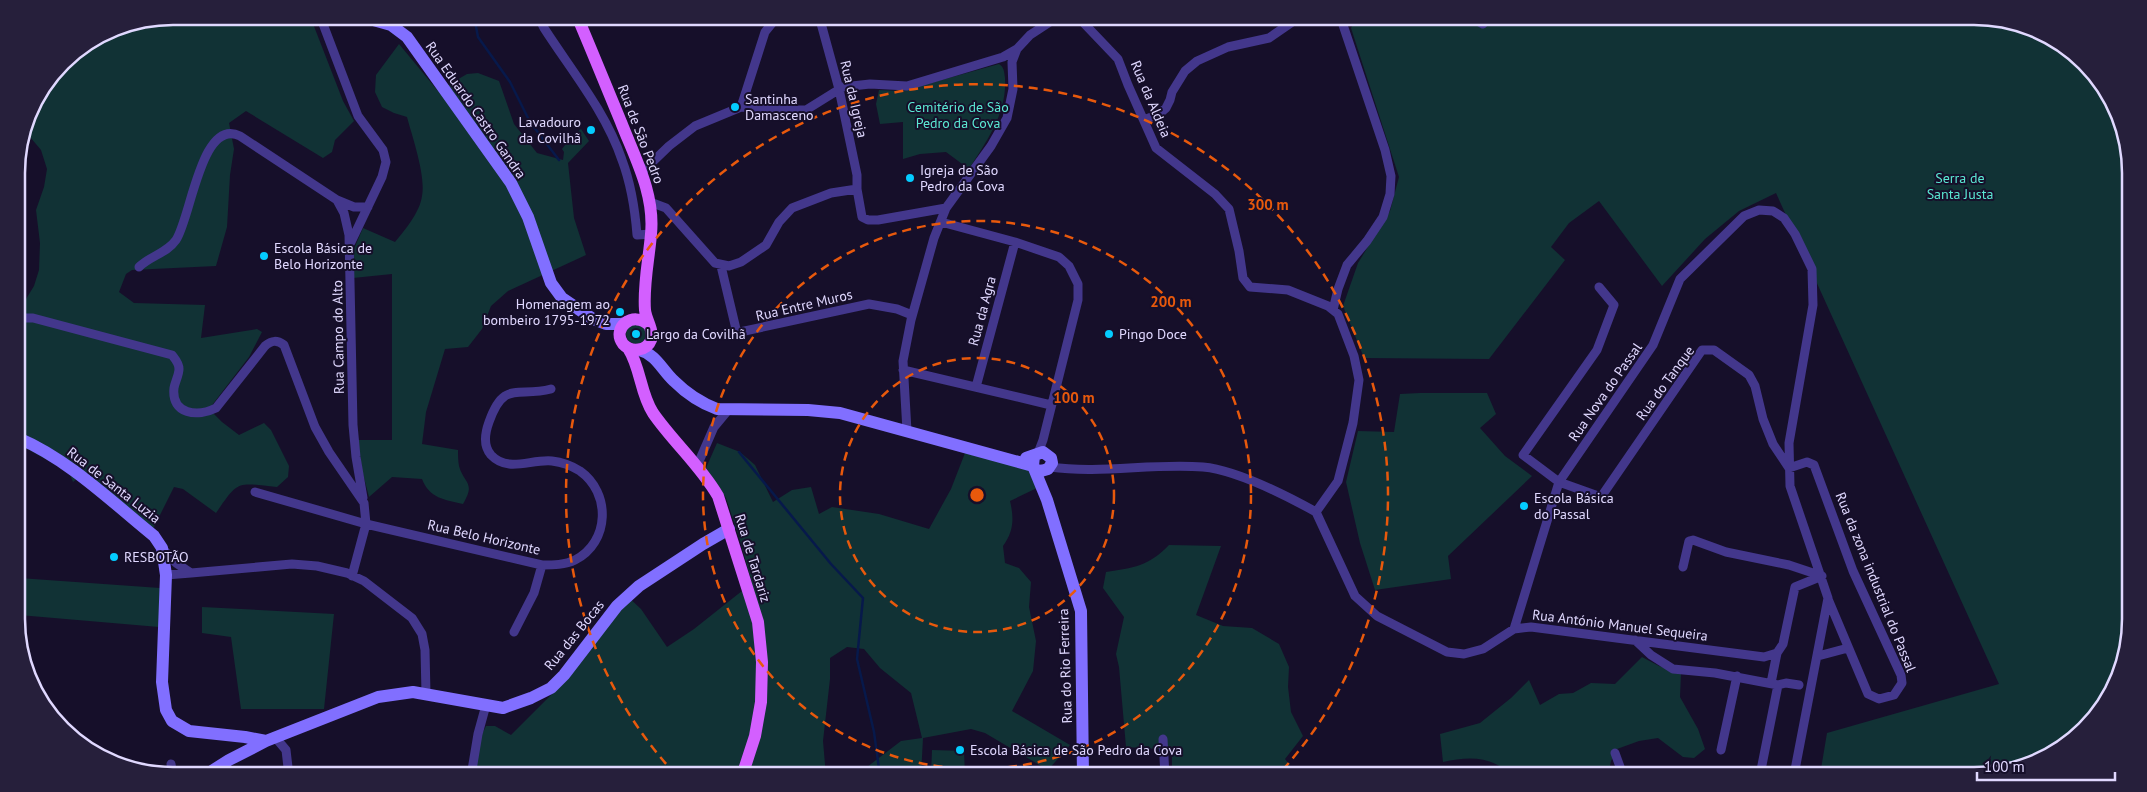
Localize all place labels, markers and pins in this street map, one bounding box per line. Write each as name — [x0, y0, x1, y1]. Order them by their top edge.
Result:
place label: Santinha Damasceno — [745, 90, 814, 124]
marker: Santinha Damasceno — [729, 101, 741, 113]
place label: Lavadouro da Covilhã — [519, 113, 581, 147]
marker: Lavadouro da Covilhã — [585, 124, 597, 136]
place label: Igreja de São Pedro da Cova — [920, 161, 1005, 195]
marker: Igreja de São Pedro da Cova — [904, 172, 916, 184]
place label: Escola Básica de Belo Horizonte — [274, 239, 372, 273]
marker: Escola Básica de Belo Horizonte — [258, 250, 270, 262]
place label: Homenagem ao bombeiro 1795-1972 — [483, 295, 610, 329]
marker: Homenagem ao bombeiro 1795-1972 — [614, 306, 626, 318]
place label: Largo da Covilhã — [646, 325, 746, 343]
place label: Pingo Doce — [1119, 325, 1187, 343]
marker: Largo da Covilhã — [630, 328, 642, 340]
marker: Pingo Doce — [1103, 328, 1115, 340]
centre of rings — [968, 486, 986, 504]
place label: Escola Básica do Passal — [1534, 489, 1614, 523]
marker: Escola Básica do Passal — [1518, 500, 1530, 512]
place label: RESBOTÃO — [124, 548, 189, 566]
marker: RESBOTÃO — [108, 551, 120, 563]
place label: Escola Básica de São Pedro da Cova — [970, 741, 1182, 759]
marker: Escola Básica de São Pedro da Cova — [954, 744, 966, 756]

